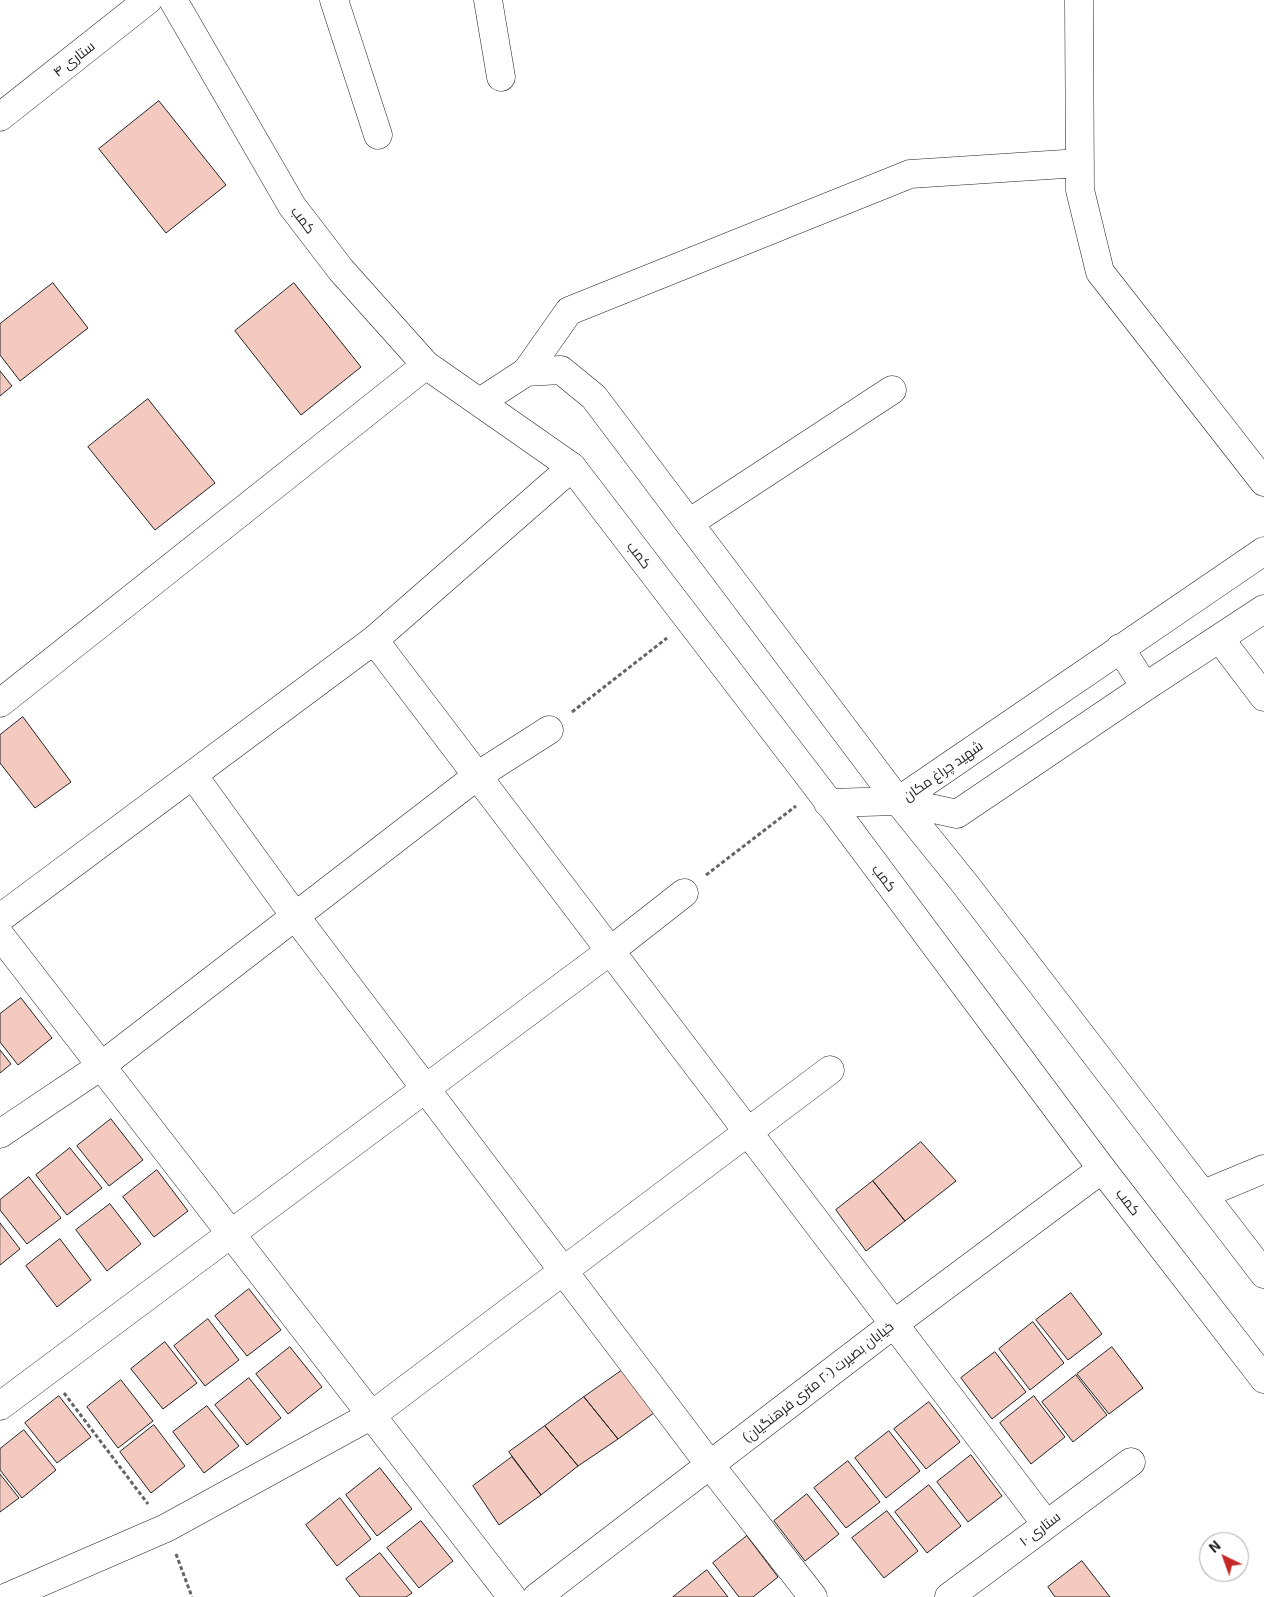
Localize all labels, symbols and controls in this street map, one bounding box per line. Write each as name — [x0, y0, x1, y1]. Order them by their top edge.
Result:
street label: ستاری ۴ — [50, 37, 98, 81]
street label: کمب — [287, 203, 319, 237]
street label: کمب — [623, 538, 655, 572]
street label: شهید چراغ مکان — [900, 737, 986, 805]
street label: کمب — [868, 861, 900, 895]
street label: کمب — [1112, 1185, 1144, 1219]
street label: خیابان بصیرت (۲۰ متری فرهنگیان) — [739, 1318, 897, 1446]
street label: ستاری ۱۰ — [1016, 1508, 1064, 1550]
north arrow — [1199, 1532, 1249, 1582]
text: N — [1205, 1537, 1224, 1556]

